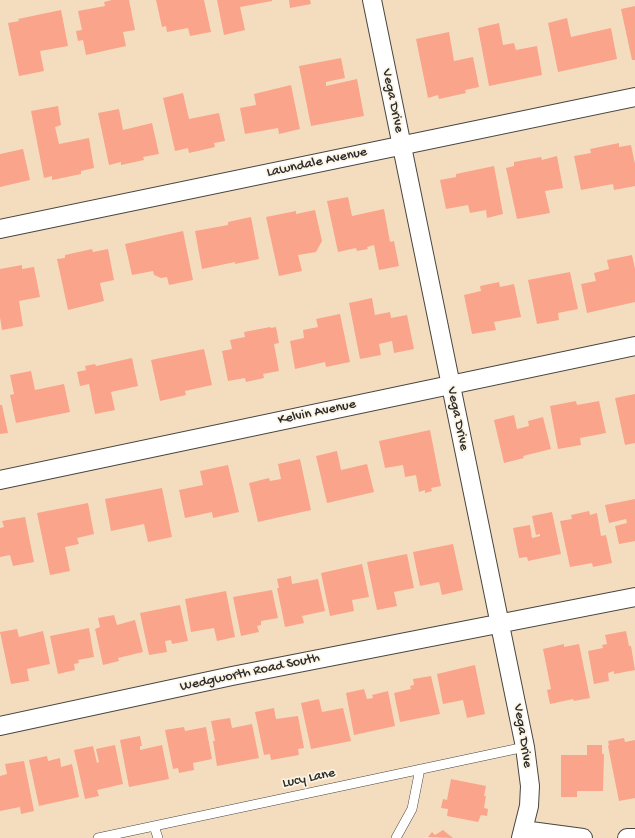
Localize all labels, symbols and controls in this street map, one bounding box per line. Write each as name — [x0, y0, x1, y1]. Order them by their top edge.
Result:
street label: Vega Drive — [377, 68, 407, 134]
street label: Lawndale Avenue — [265, 144, 369, 182]
street label: Vega Drive — [442, 386, 472, 452]
street label: Kelvin Avenue — [276, 397, 358, 429]
street label: Wedgworth Road South — [179, 650, 321, 696]
street label: Vega Drive — [509, 703, 535, 769]
street label: Lucy Lane — [281, 765, 337, 793]

